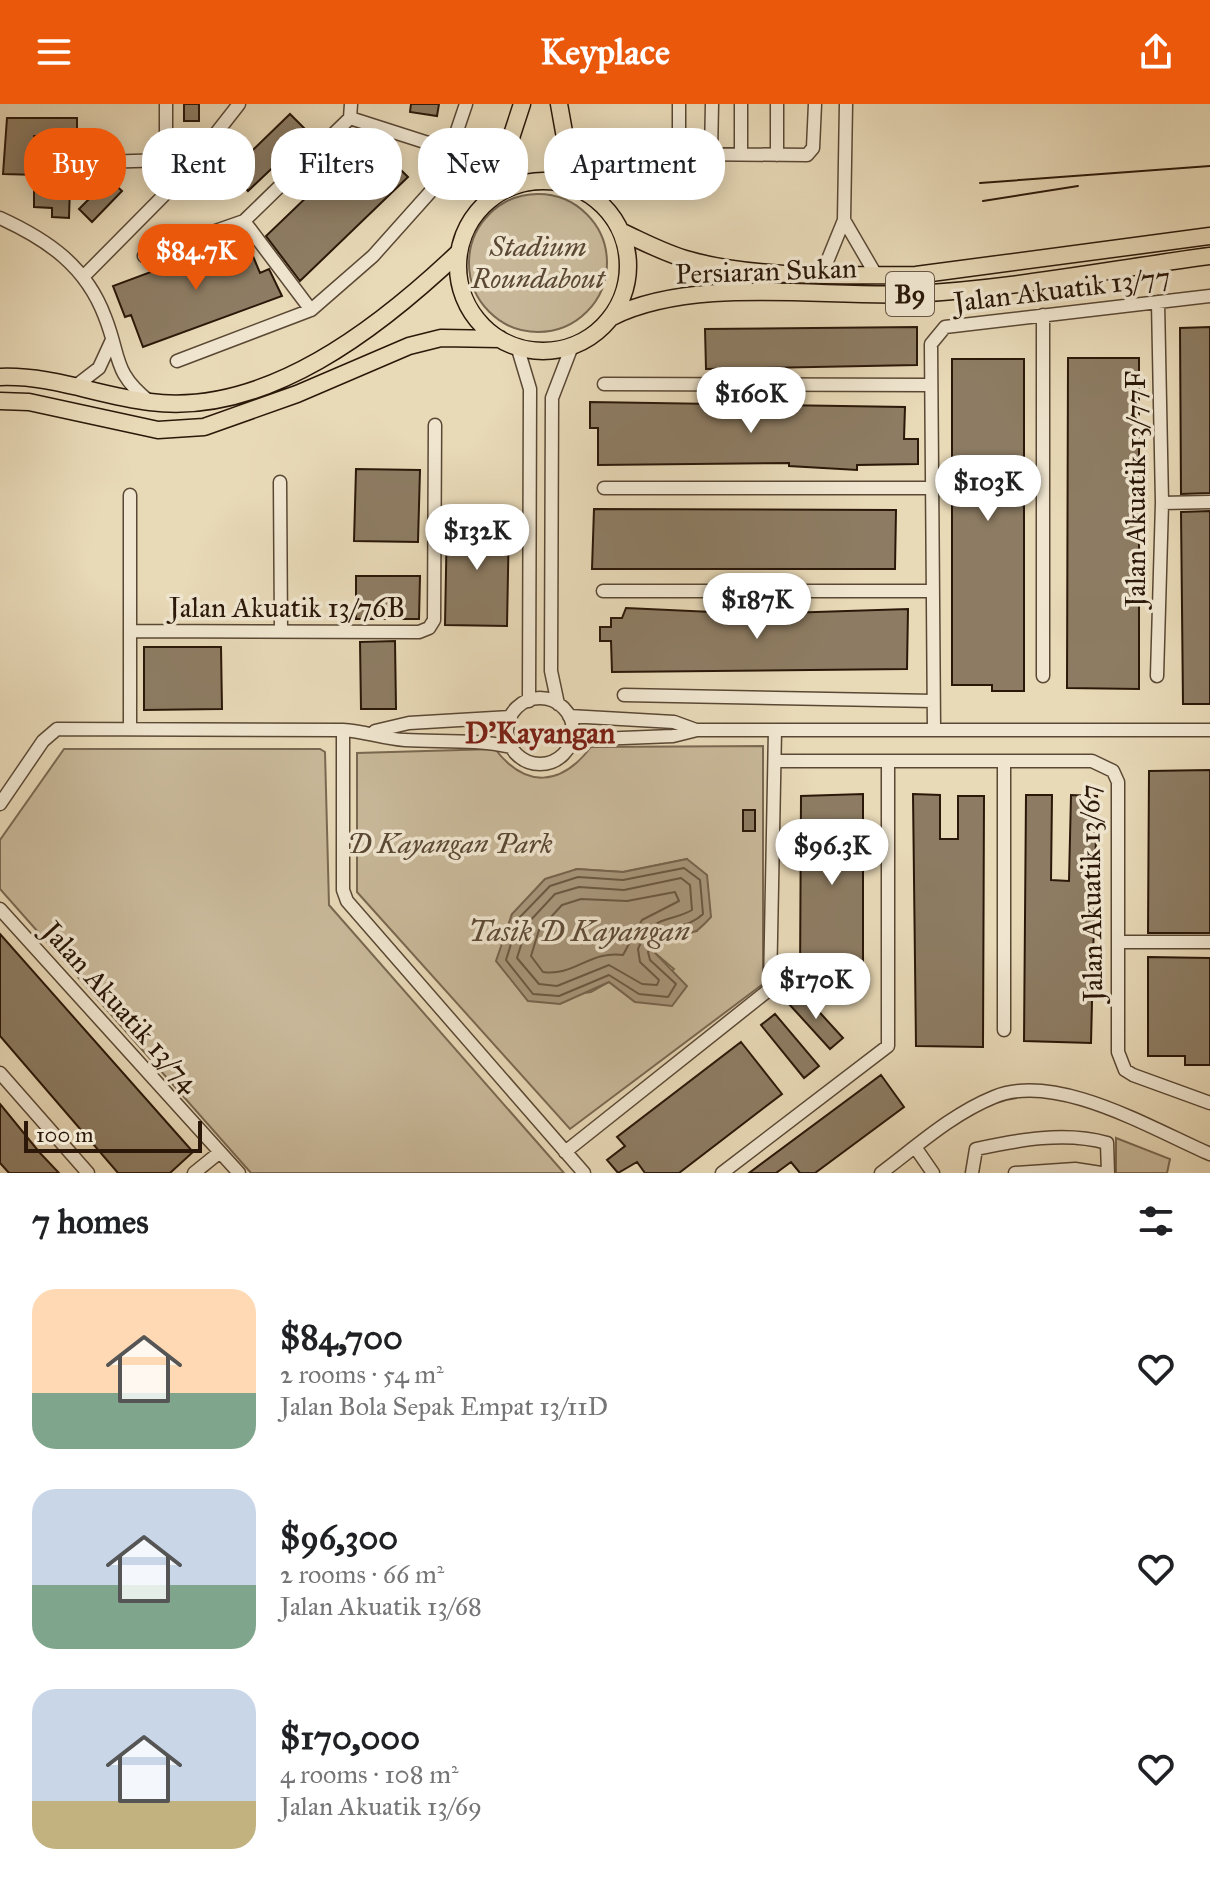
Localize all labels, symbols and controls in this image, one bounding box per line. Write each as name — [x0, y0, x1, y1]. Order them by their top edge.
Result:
icon: menu — [32, 30, 76, 74]
text: Keyplace — [540, 30, 670, 74]
icon: share — [1134, 30, 1178, 74]
chip: Buy — [24, 128, 126, 200]
chip: Rent — [142, 128, 255, 200]
chip: Filters — [271, 128, 402, 200]
chip: New — [418, 128, 528, 200]
chip: Apartment — [544, 128, 725, 200]
pin: $84.7K — [131, 224, 261, 292]
park label: Stadium Roundabout — [471, 229, 607, 296]
text: $84.7K — [156, 234, 236, 266]
street label: Persiaran Sukan — [675, 250, 857, 292]
street label: Jalan Akuatik 13/77 — [949, 258, 1172, 320]
road number: B9 — [886, 272, 934, 316]
pin: $160K — [695, 367, 807, 435]
street label: Jalan Akuatik 13/77F — [1118, 371, 1153, 610]
text: $160K — [715, 377, 787, 409]
pin: $103K — [932, 455, 1044, 523]
text: $103K — [953, 465, 1023, 497]
pin: $132K — [421, 504, 533, 572]
text: $132K — [443, 514, 511, 546]
pin: $187K — [701, 573, 813, 641]
text: $187K — [721, 583, 793, 615]
street label: Jalan Akuatik 13/76B — [166, 590, 405, 625]
district label: D'Kayangan — [465, 715, 616, 751]
street label: Jalan Akuatik 13/67 — [1072, 784, 1110, 1005]
pin: $96.3K — [767, 819, 897, 887]
park label: D Kayangan Park — [347, 826, 553, 861]
text: $96.3K — [793, 829, 871, 861]
street label: Jalan Akuatik 13/74 — [33, 912, 208, 1101]
water label: Tasik D Kayangan — [468, 913, 690, 949]
pin: $170K — [760, 953, 872, 1021]
text: $170K — [779, 963, 853, 995]
scale bar — [24, 1117, 202, 1153]
text: 100 m — [36, 1121, 93, 1148]
icon: filters — [1134, 1199, 1178, 1243]
text: 7 homes — [32, 1201, 149, 1242]
text: $84,700 — [280, 1317, 403, 1358]
icon: home — [96, 1321, 192, 1417]
icon: heart — [1134, 1347, 1178, 1391]
text: 2 rooms · 54 m² — [280, 1358, 444, 1390]
text: Jalan Bola Sepak Empat 13/11D — [280, 1390, 608, 1422]
text: $96,300 — [280, 1517, 398, 1558]
icon: home — [96, 1521, 192, 1617]
icon: heart — [1134, 1547, 1178, 1591]
text: 2 rooms · 66 m² — [280, 1558, 444, 1590]
text: Jalan Akuatik 13/68 — [280, 1590, 482, 1622]
text: $170,000 — [280, 1717, 420, 1758]
icon: home — [96, 1721, 192, 1817]
icon: heart — [1134, 1747, 1178, 1791]
text: 4 rooms · 108 m² — [280, 1758, 459, 1790]
text: Jalan Akuatik 13/69 — [280, 1790, 482, 1822]

